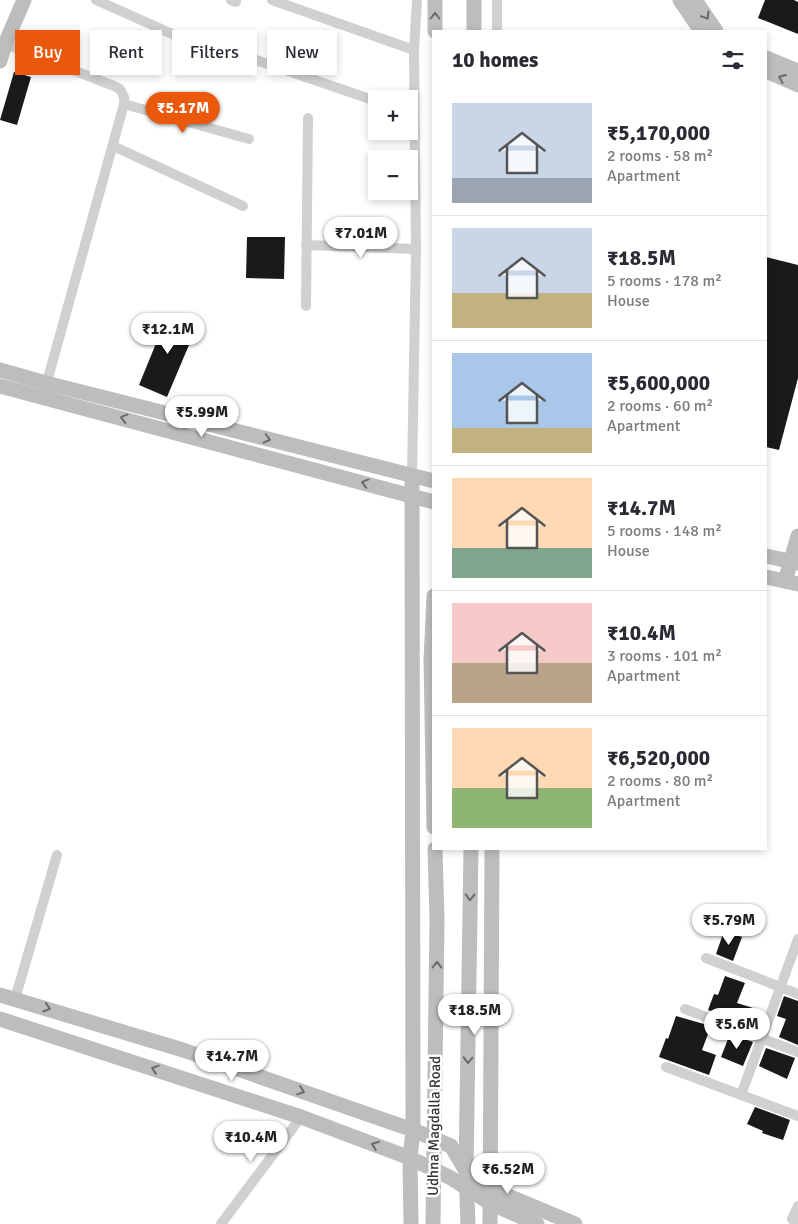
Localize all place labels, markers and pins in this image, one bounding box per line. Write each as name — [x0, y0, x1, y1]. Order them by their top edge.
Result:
pin: ₹5.17M — [142, 92, 224, 134]
pin: ₹7.01M — [320, 216, 402, 259]
pin: ₹12.1M — [127, 312, 209, 355]
pin: ₹5.99M — [161, 396, 243, 438]
pin: ₹5.79M — [688, 904, 770, 946]
pin: ₹18.5M — [434, 994, 516, 1036]
pin: ₹5.6M — [702, 1008, 772, 1050]
pin: ₹14.7M — [191, 1040, 273, 1082]
pin: ₹10.4M — [210, 1120, 292, 1163]
pin: ₹6.52M — [467, 1152, 549, 1195]

